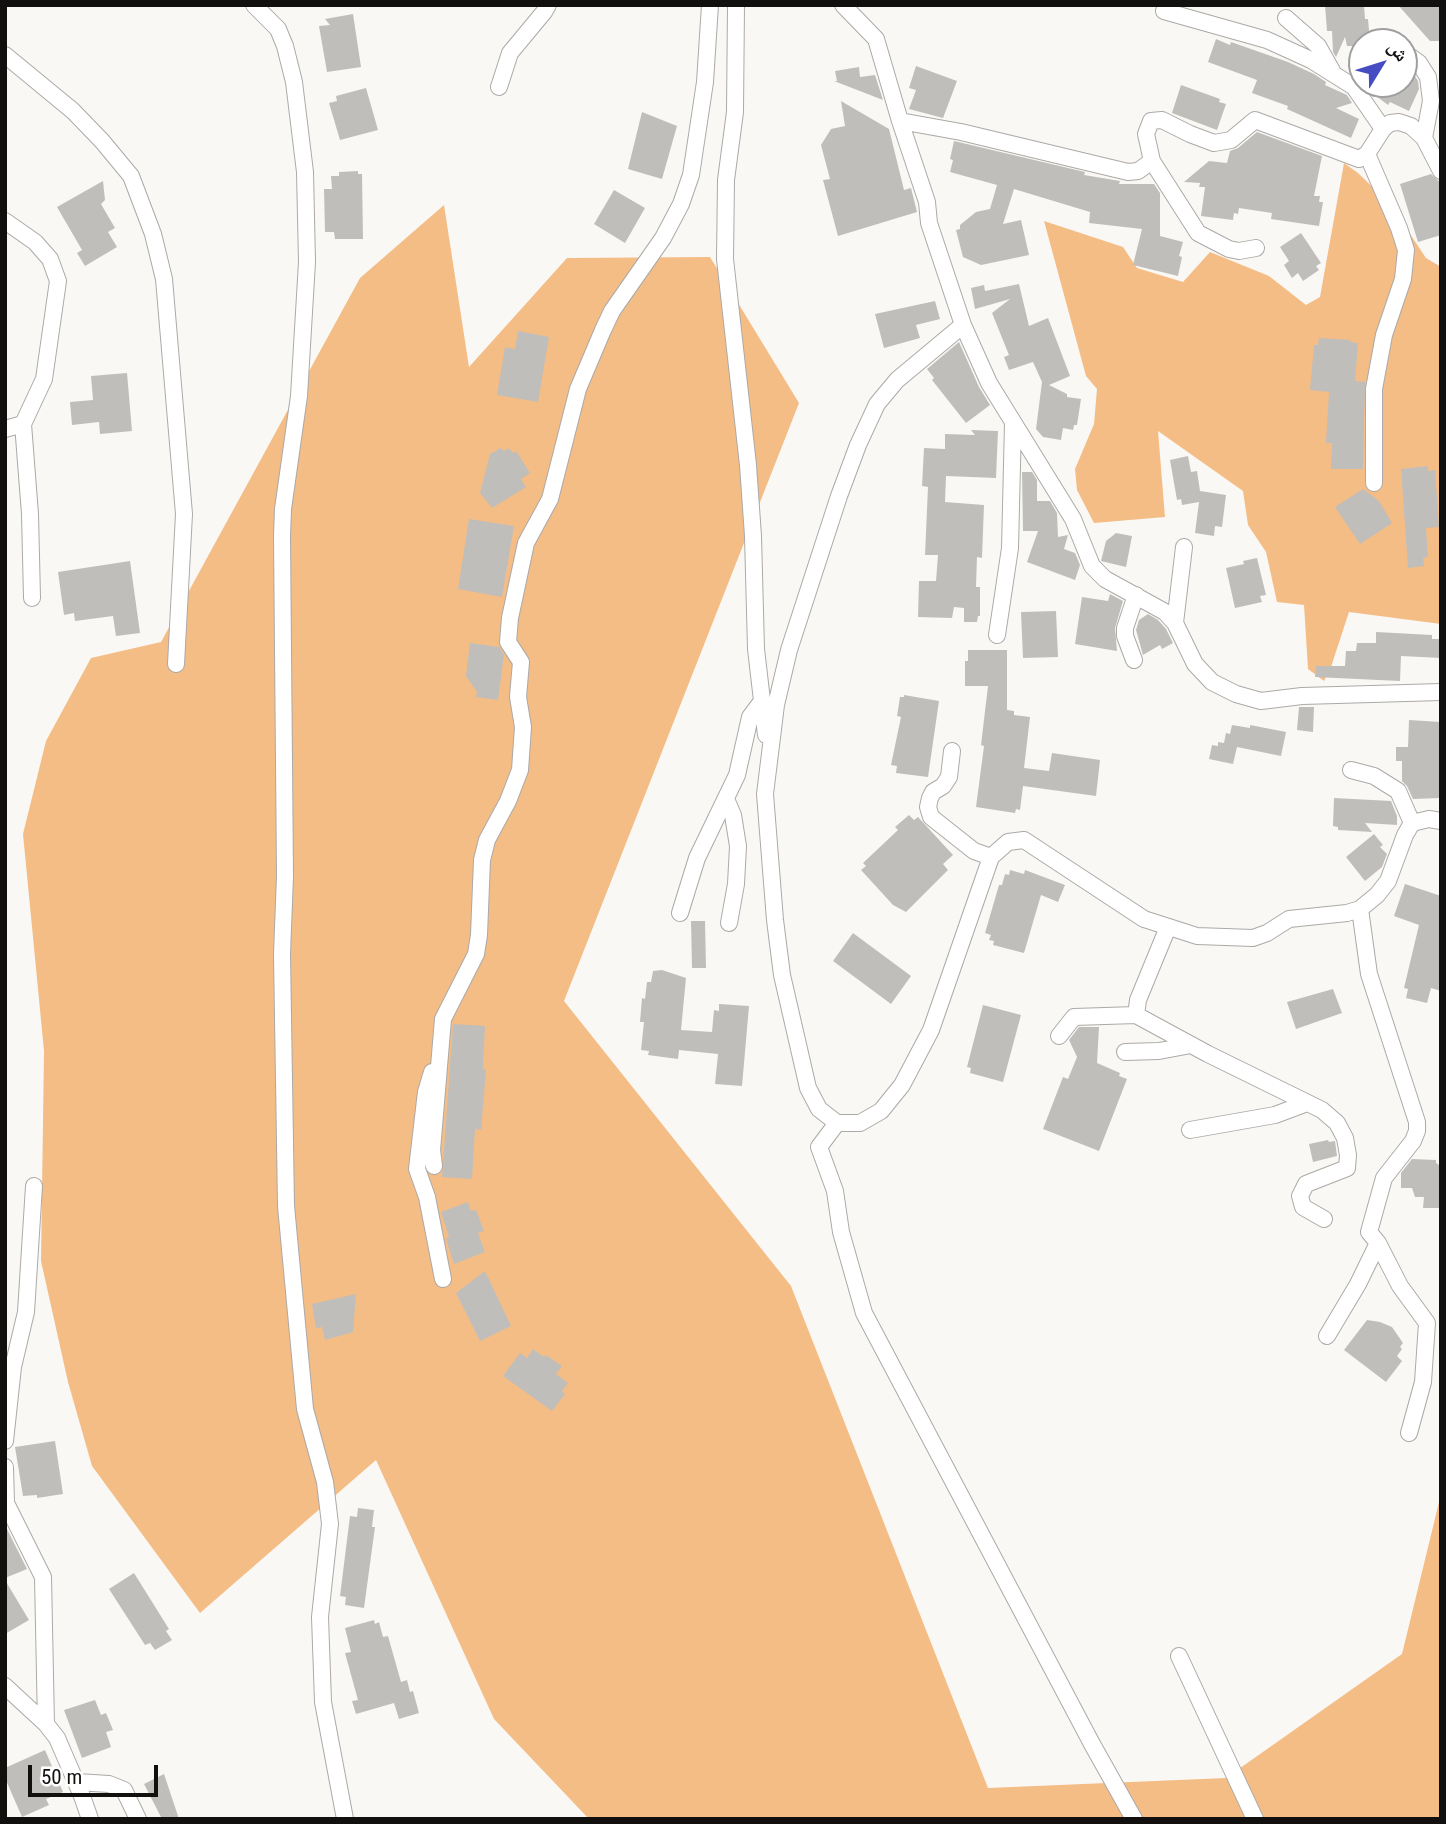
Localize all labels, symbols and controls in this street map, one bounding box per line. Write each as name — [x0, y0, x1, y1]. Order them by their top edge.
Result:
north arrow — [1348, 28, 1418, 98]
text: ش — [1383, 36, 1414, 66]
scale bar — [32, 1750, 161, 1794]
text: 50 m — [41, 1765, 82, 1789]

